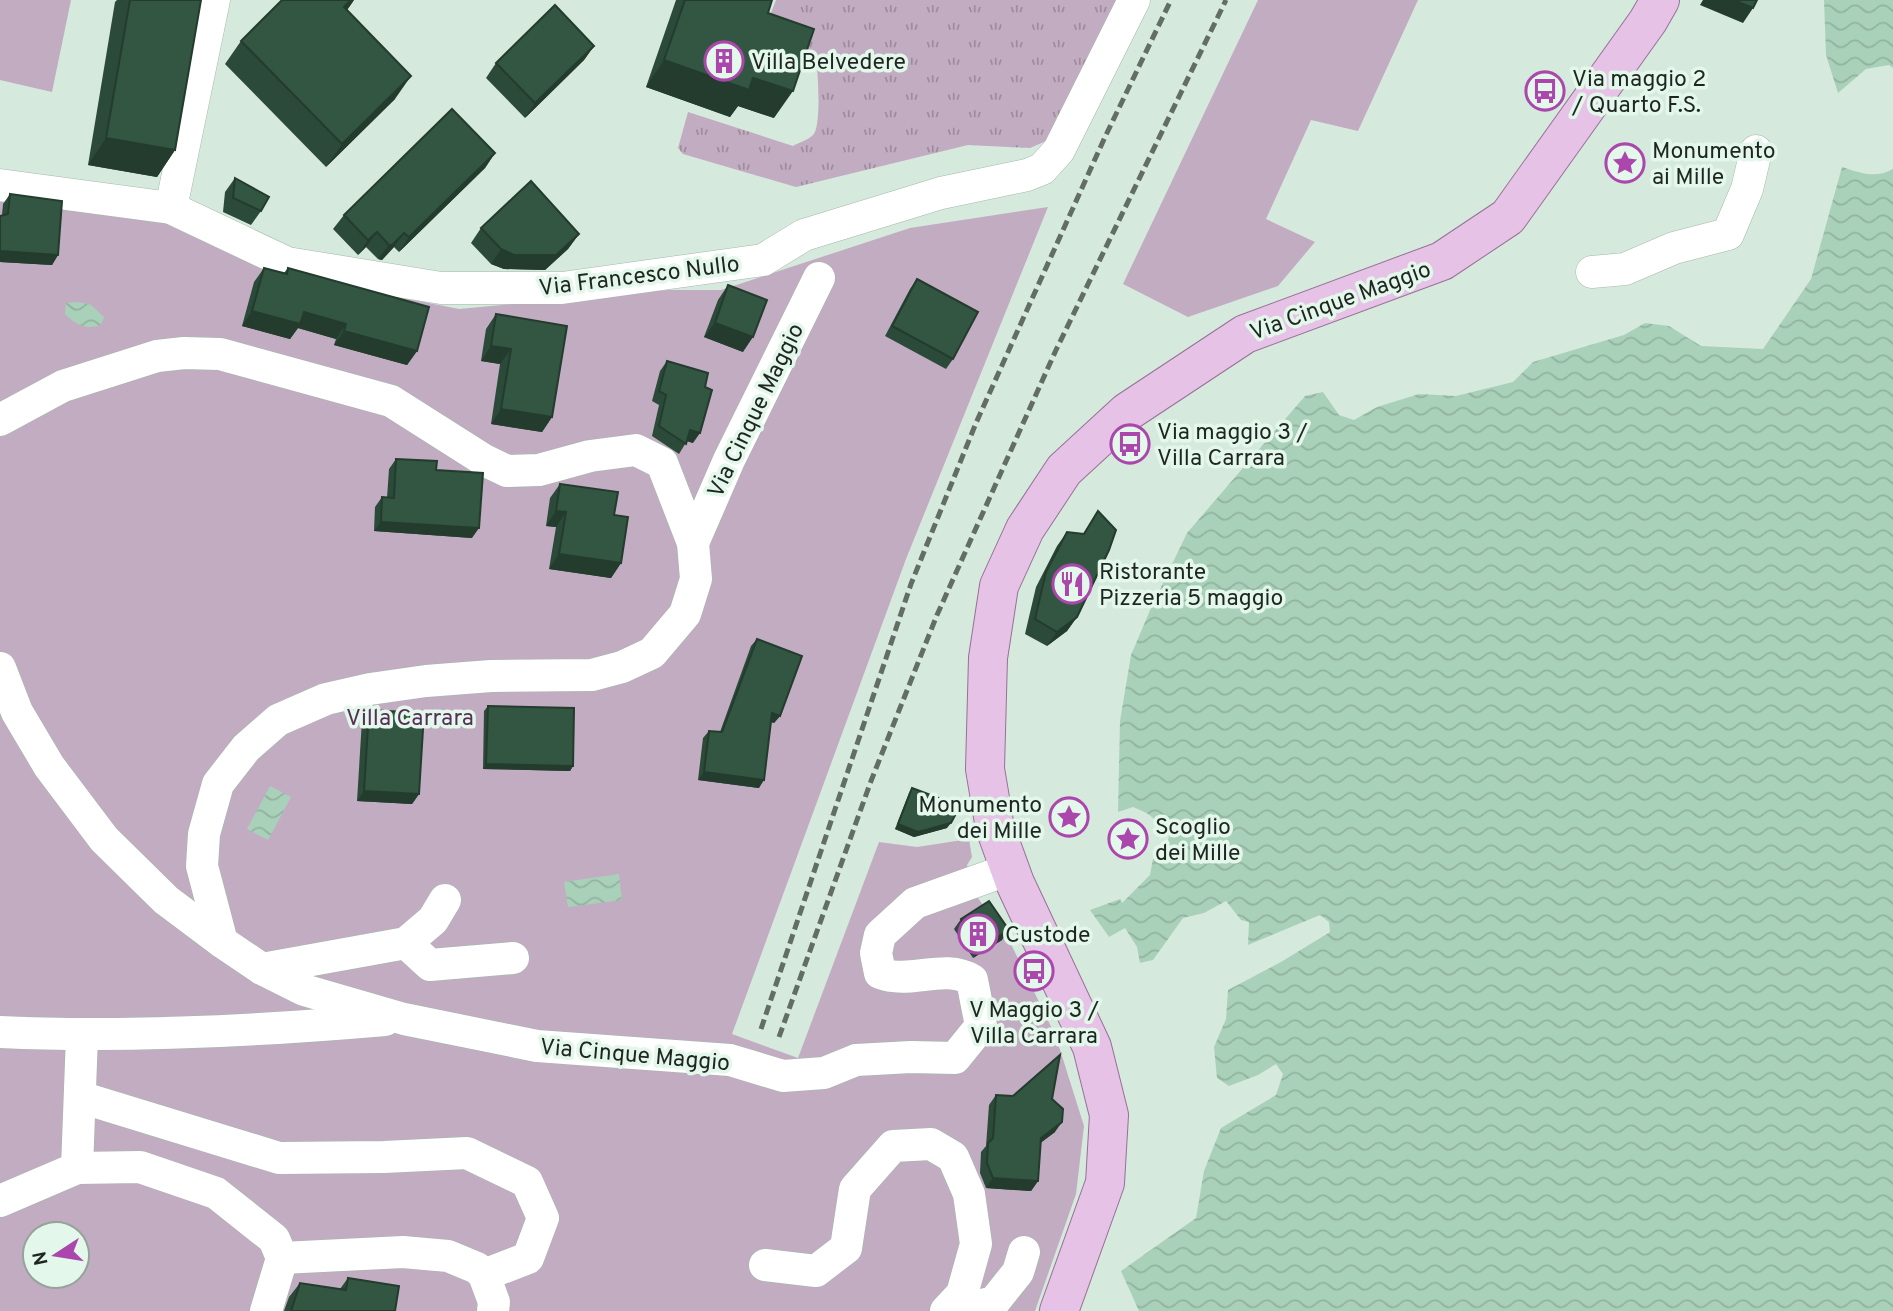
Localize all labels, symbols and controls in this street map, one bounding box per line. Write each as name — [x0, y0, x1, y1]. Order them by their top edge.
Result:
building icon: Villa Belvedere — [703, 40, 745, 82]
place label: Villa Belvedere — [751, 49, 906, 78]
place label: Via maggio 2 / Quarto F.S. — [1571, 66, 1706, 121]
bus stop icon: Via maggio 2 / Quarto F.S. — [1524, 70, 1566, 112]
place label: Monumento ai Mille — [1652, 138, 1776, 193]
place icon: Monumento ai Mille — [1604, 142, 1646, 184]
street label: Via Francesco Nullo — [537, 251, 741, 304]
street label: Via Cinque Maggio — [1246, 256, 1435, 349]
street label: Via Cinque Maggio — [702, 319, 812, 503]
place label: Via maggio 3 / Villa Carrara — [1157, 419, 1308, 474]
bus stop icon: Via maggio 3 / Villa Carrara — [1109, 423, 1151, 465]
place label: Ristorante Pizzeria 5 maggio — [1099, 559, 1283, 614]
restaurant icon: Ristorante Pizzeria 5 maggio — [1051, 563, 1093, 605]
park label: Villa Carrara — [346, 705, 474, 734]
place label: Monumento dei Mille — [918, 792, 1042, 847]
place icon: Monumento dei Mille — [1048, 796, 1090, 838]
place label: Scoglio dei Mille — [1155, 814, 1240, 869]
place icon: Scoglio dei Mille — [1107, 818, 1149, 860]
building icon: Custode — [957, 913, 999, 955]
place label: Custode — [1005, 922, 1090, 951]
bus stop icon: V Maggio 3 / Villa Carrara — [1013, 950, 1055, 992]
place label: V Maggio 3 / Villa Carrara — [969, 997, 1099, 1052]
street label: Via Cinque Maggio — [539, 1034, 731, 1079]
north arrow — [21, 1220, 91, 1290]
text: N — [28, 1249, 54, 1267]

